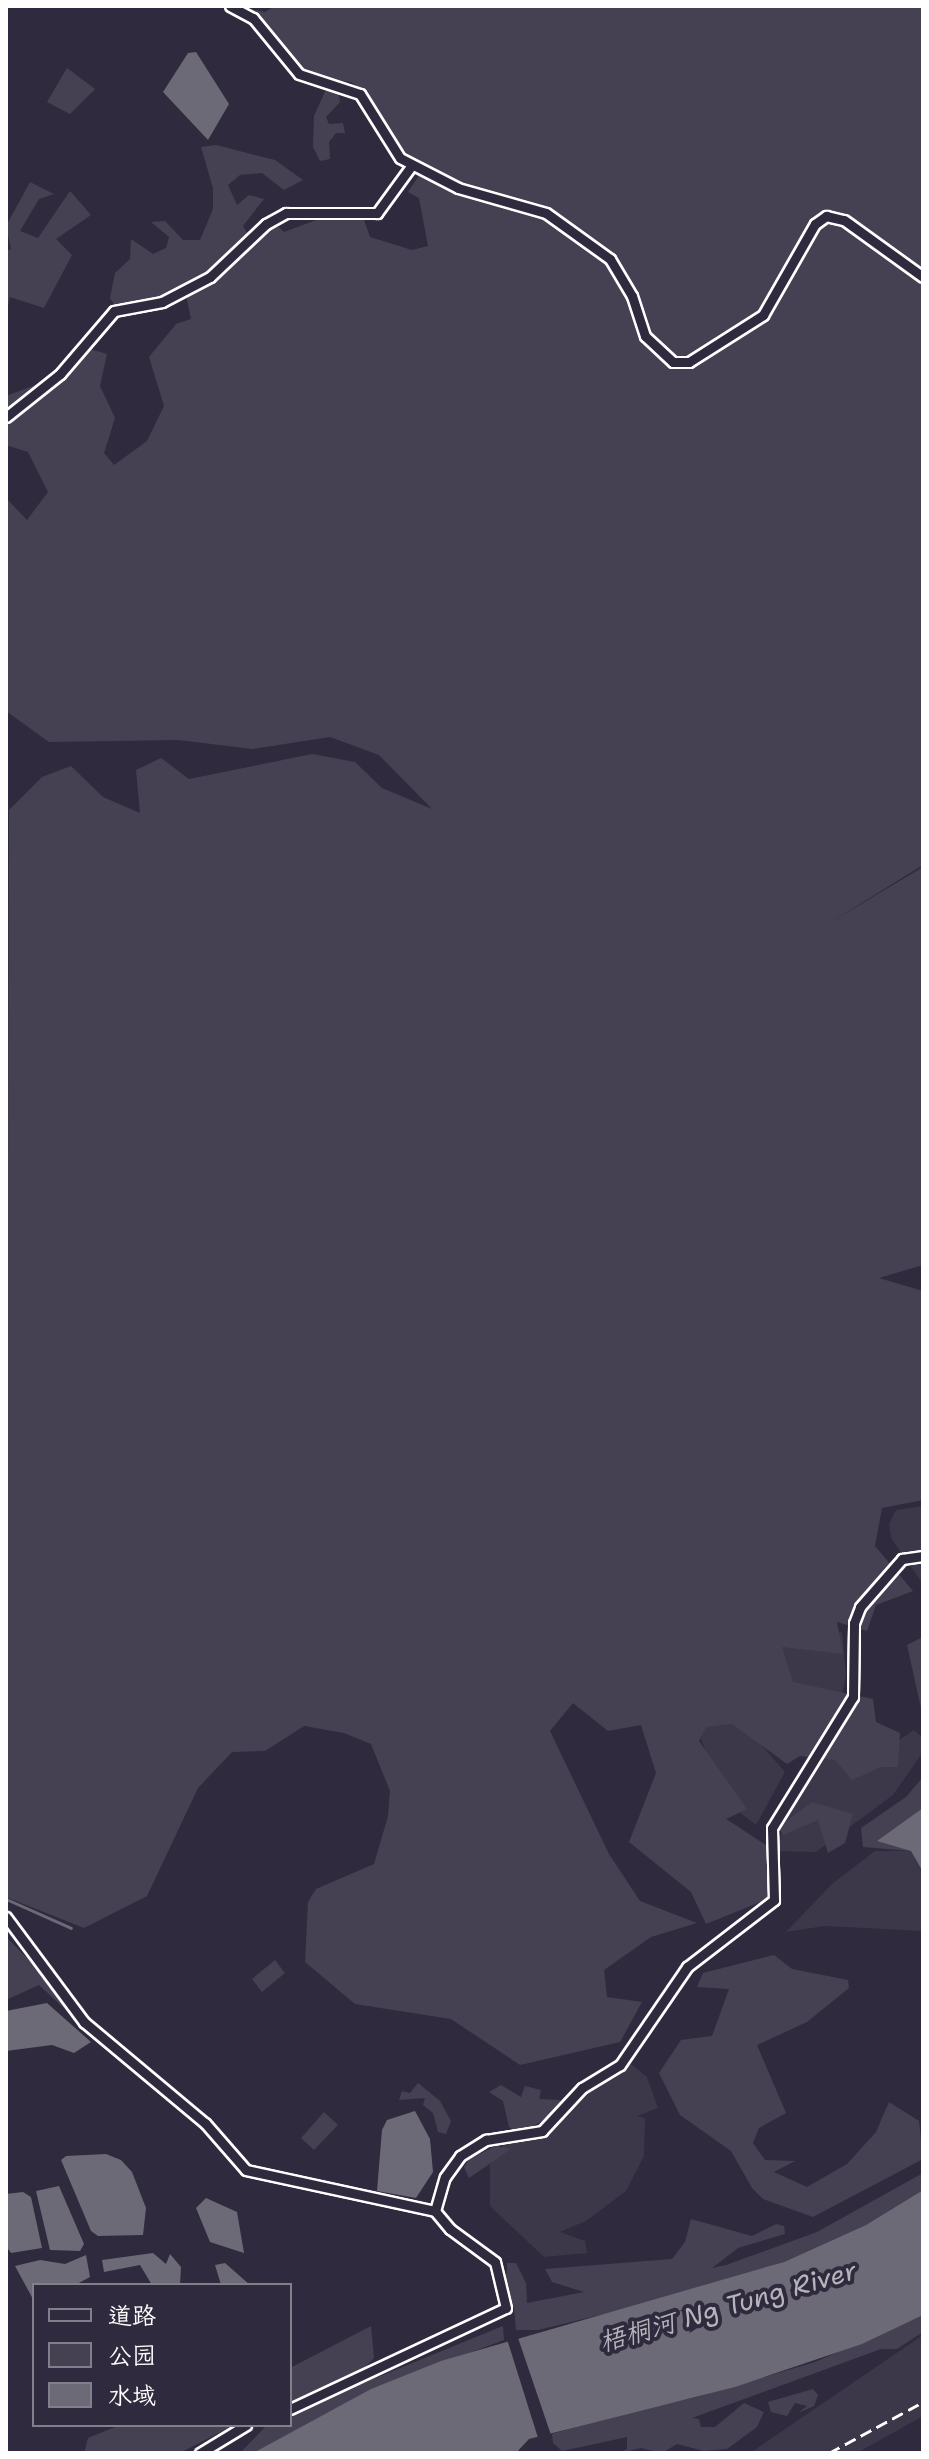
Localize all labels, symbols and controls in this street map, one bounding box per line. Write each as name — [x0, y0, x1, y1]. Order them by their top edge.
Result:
water label: 梧桐河 Ng Tung River — [596, 2254, 860, 2358]
legend — [32, 2283, 292, 2427]
text: 道路 — [108, 2300, 156, 2332]
text: 公园 — [108, 2340, 156, 2372]
text: 水域 — [108, 2380, 156, 2412]

